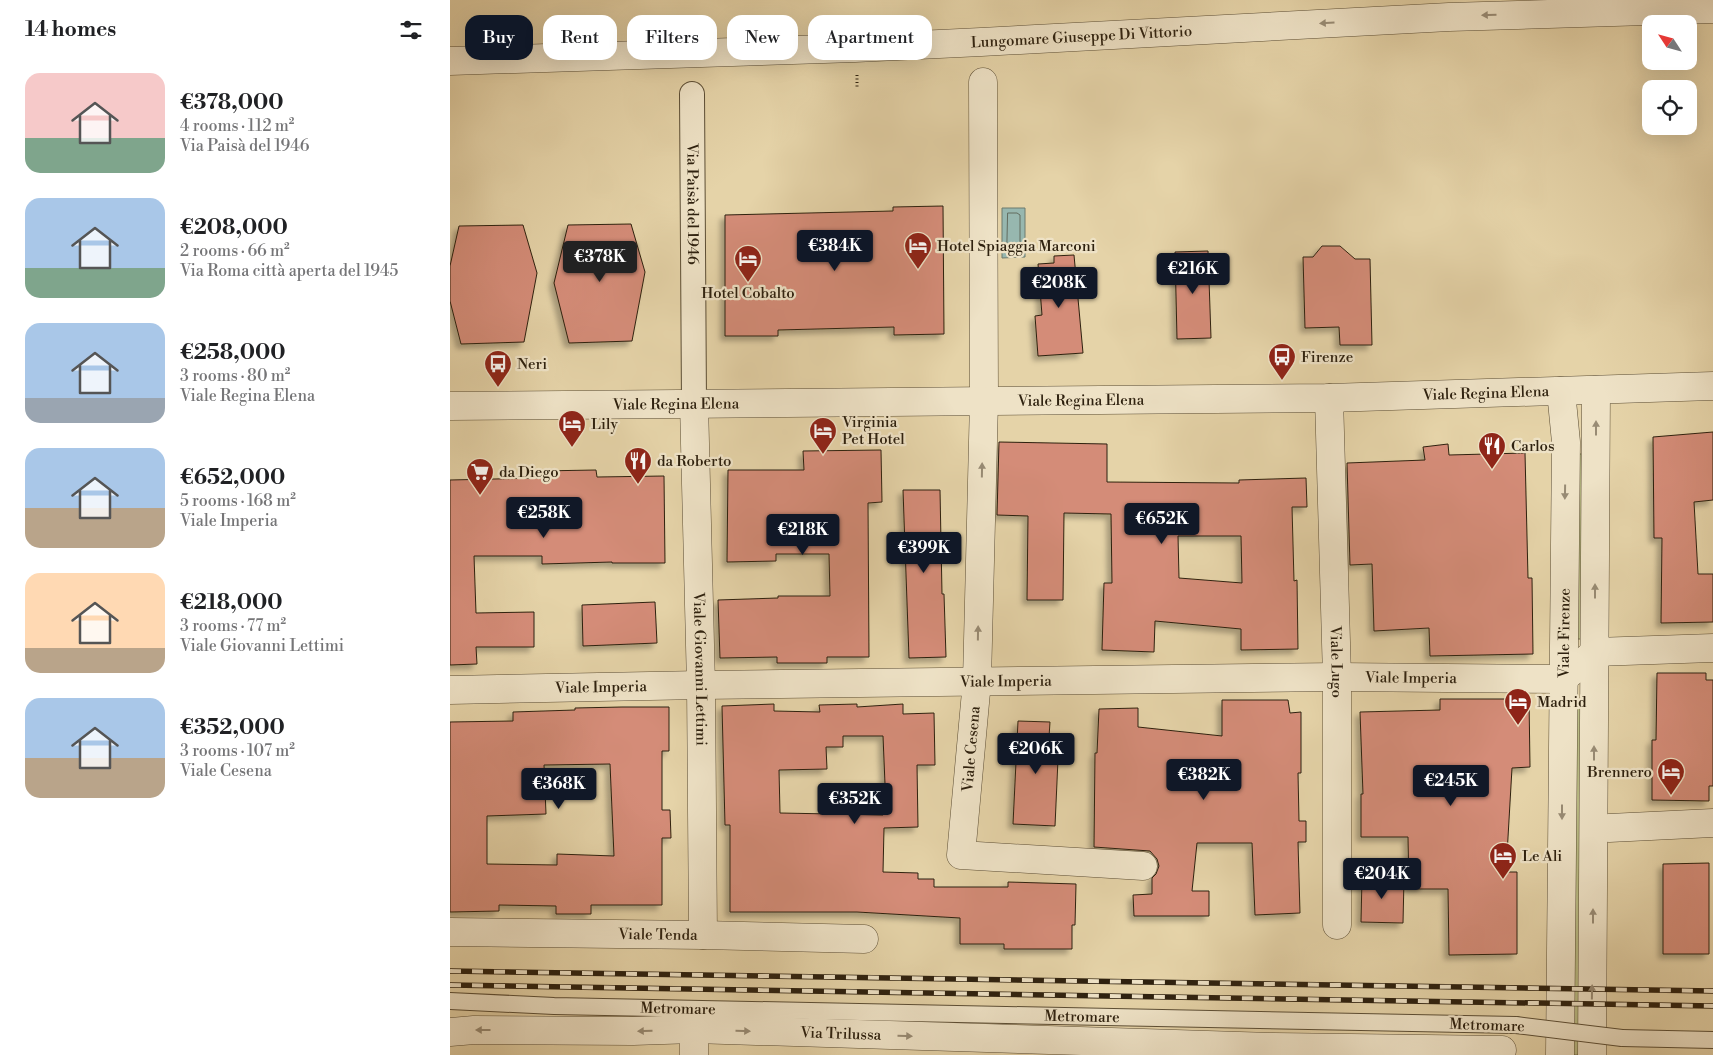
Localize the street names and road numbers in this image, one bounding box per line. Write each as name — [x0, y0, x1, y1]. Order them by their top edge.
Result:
street label: Lungomare Giuseppe Di Vittorio — [970, 22, 1193, 52]
street label: Via Paisà del 1946 — [682, 142, 702, 265]
street label: Viale Regina Elena — [1421, 382, 1550, 405]
street label: Viale Regina Elena — [1017, 391, 1145, 411]
street label: Viale Regina Elena — [612, 394, 740, 415]
street label: Viale Firenze — [1555, 588, 1575, 679]
street label: Viale Giovanni Lettimi — [689, 591, 710, 746]
street label: Viale Lugo — [1326, 625, 1346, 698]
street label: Viale Imperia — [1364, 668, 1457, 688]
street label: Viale Imperia — [959, 672, 1052, 692]
street label: Viale Imperia — [554, 677, 648, 698]
street label: Viale Cesena — [958, 705, 985, 794]
street label: Viale Tenda — [617, 925, 698, 945]
street label: Metromare — [640, 999, 716, 1019]
street label: Metromare — [1044, 1007, 1120, 1027]
street label: Metromare — [1449, 1015, 1525, 1036]
street label: Via Trilussa — [799, 1023, 882, 1045]

